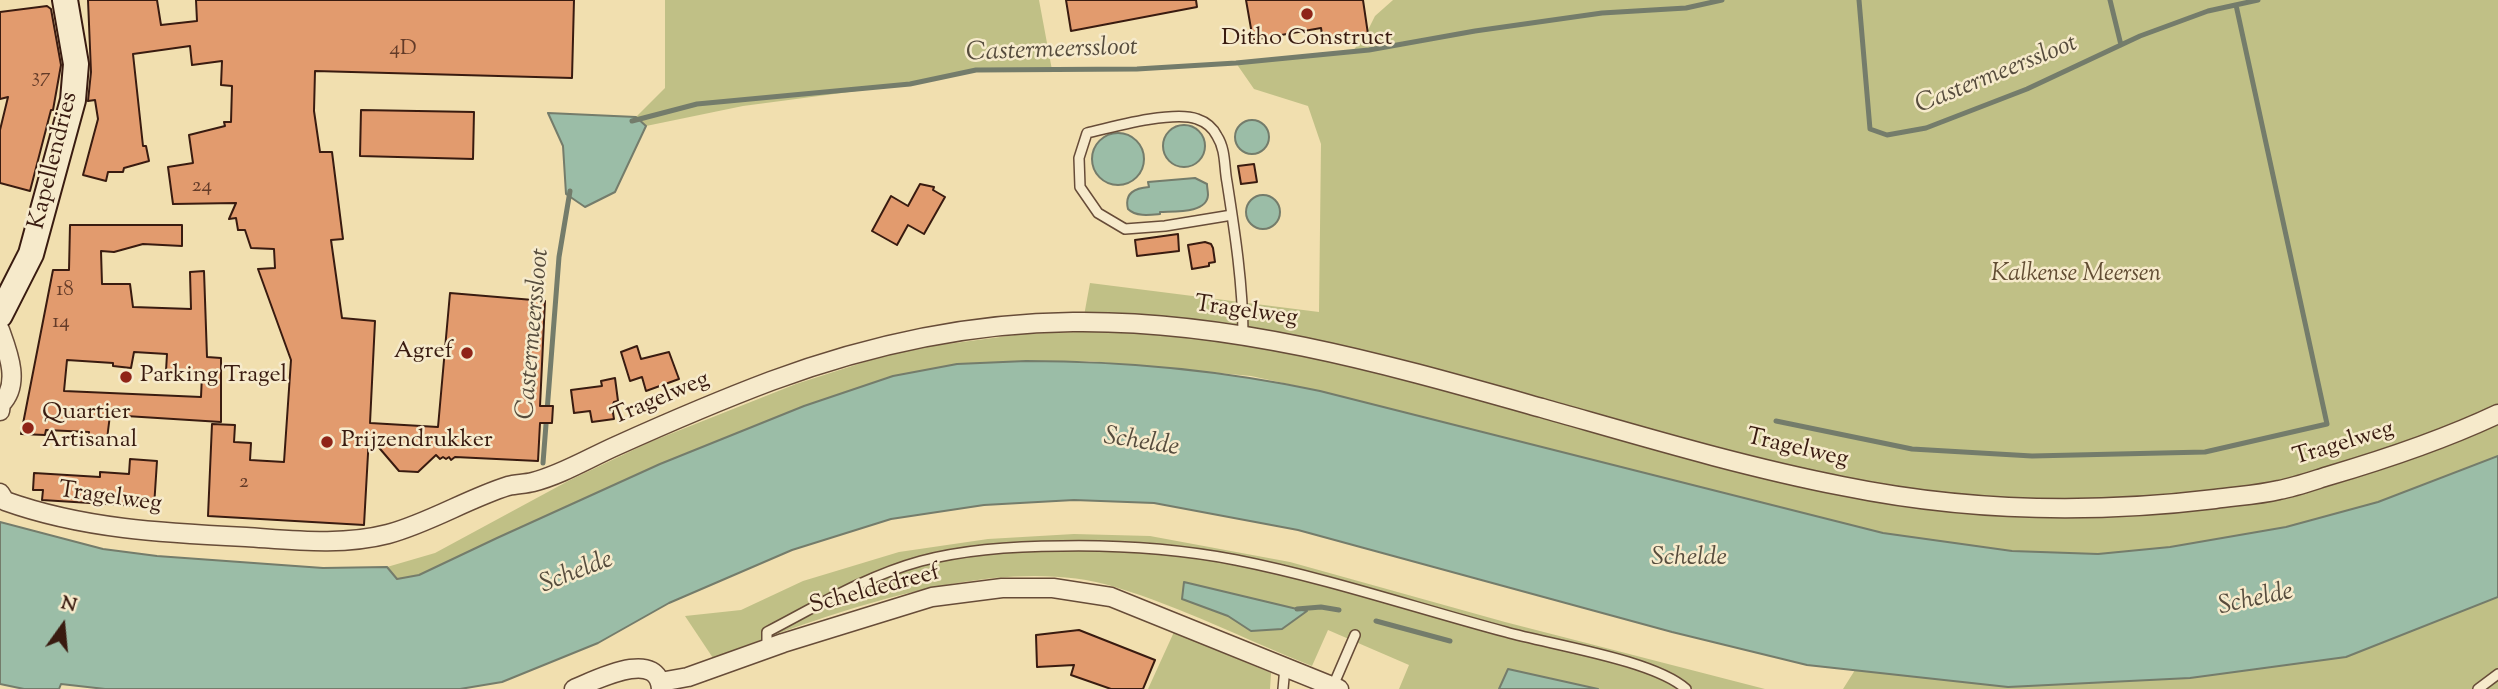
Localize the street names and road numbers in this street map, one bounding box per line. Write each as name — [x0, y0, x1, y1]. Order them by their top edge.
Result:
street label: Kapellendries — [24, 89, 86, 233]
street label: Tragelweg — [1193, 292, 1299, 334]
street label: Tragelweg — [608, 366, 714, 434]
street label: Tragelweg — [2290, 416, 2398, 474]
street label: Tragelweg — [1743, 424, 1851, 476]
street label: Tragelweg — [57, 478, 163, 520]
street label: Scheldedreef — [807, 560, 943, 622]

